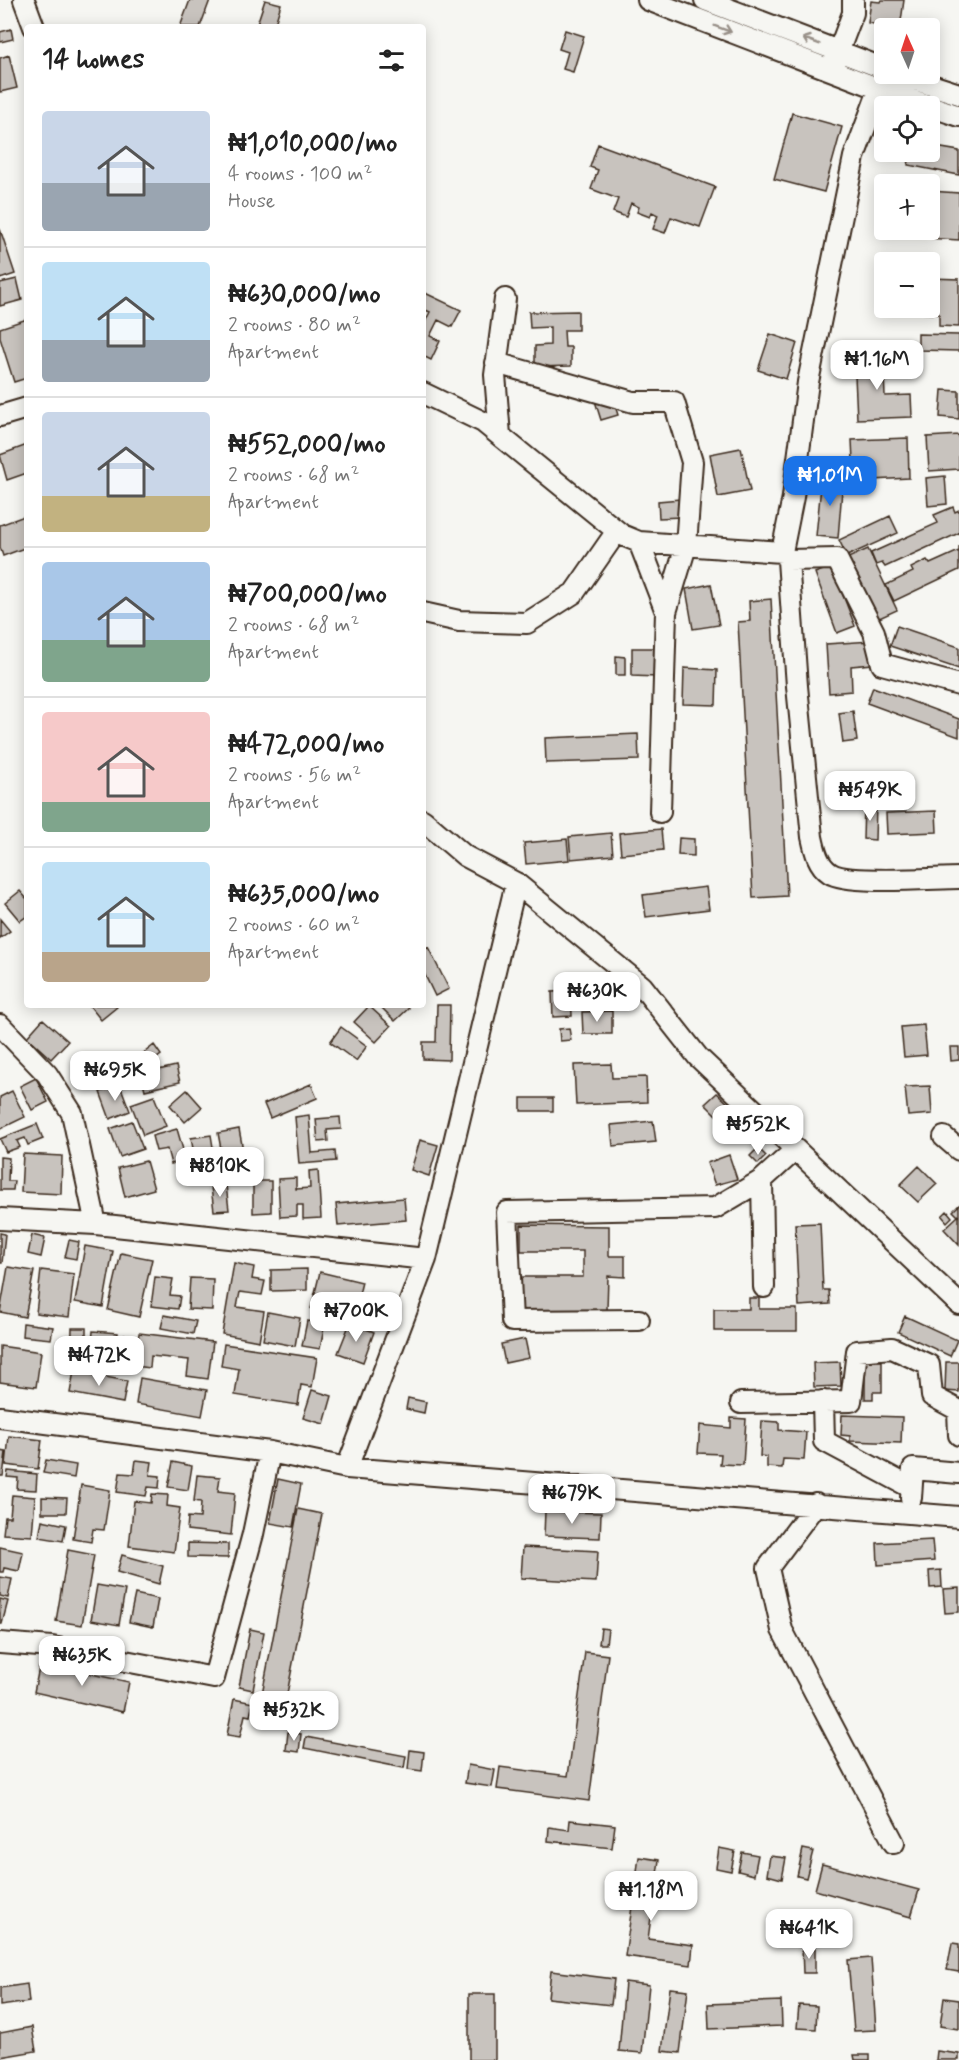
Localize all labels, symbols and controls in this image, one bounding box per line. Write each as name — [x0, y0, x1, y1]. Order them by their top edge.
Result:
north arrow — [874, 18, 940, 84]
map controls — [874, 18, 940, 318]
one-way arrow — [713, 24, 731, 35]
one-way arrow — [802, 35, 820, 46]
text: 14 homes — [42, 43, 144, 77]
icon: filters — [375, 44, 408, 77]
button: locate — [874, 96, 940, 162]
text: ₦1,010,000/mo — [228, 127, 397, 161]
icon: home — [90, 135, 162, 207]
text: 4 rooms · 100 m² — [228, 161, 372, 188]
button: + — [874, 174, 940, 240]
text: House — [228, 188, 275, 215]
button: − — [874, 252, 940, 318]
text: ₦630,000/mo — [228, 278, 381, 312]
icon: home — [90, 286, 162, 358]
text: 2 rooms · 80 m² — [228, 312, 361, 339]
text: Apartment — [228, 339, 319, 366]
pin: ₦1.16M — [828, 340, 926, 391]
text: ₦1.16M — [844, 346, 910, 373]
text: ₦552,000/mo — [228, 428, 386, 462]
icon: home — [90, 436, 162, 508]
pin: ₦1.01M — [781, 456, 879, 507]
text: 2 rooms · 68 m² — [228, 462, 359, 489]
text: ₦1.01M — [798, 462, 862, 489]
text: Apartment — [228, 489, 319, 516]
text: ₦700,000/mo — [228, 578, 387, 612]
icon: home — [90, 586, 162, 658]
text: 2 rooms · 68 m² — [228, 612, 359, 639]
text: Apartment — [228, 639, 319, 666]
text: ₦472,000/mo — [228, 728, 384, 762]
icon: home — [90, 736, 162, 808]
text: 2 rooms · 56 m² — [228, 762, 361, 789]
pin: ₦549K — [828, 771, 912, 822]
text: ₦549K — [838, 777, 902, 804]
text: Apartment — [228, 789, 319, 816]
text: ₦635,000/mo — [228, 878, 379, 912]
icon: home — [90, 886, 162, 958]
text: 2 rooms · 60 m² — [228, 912, 360, 939]
text: Apartment — [228, 939, 319, 966]
pin: ₦630K — [555, 972, 639, 1023]
text: ₦630K — [567, 978, 627, 1005]
pin: ₦695K — [73, 1051, 157, 1102]
text: ₦695K — [84, 1057, 146, 1084]
pin: ₦552K — [716, 1105, 800, 1156]
text: ₦552K — [726, 1111, 790, 1138]
pin: ₦810K — [178, 1147, 262, 1198]
text: ₦810K — [190, 1153, 250, 1180]
pin: ₦700K — [314, 1292, 398, 1343]
text: ₦700K — [324, 1298, 388, 1325]
pin: ₦472K — [57, 1336, 141, 1387]
text: ₦472K — [68, 1342, 130, 1369]
pin: ₦679K — [530, 1474, 614, 1525]
text: ₦679K — [542, 1480, 602, 1507]
pin: ₦635K — [40, 1636, 124, 1687]
text: ₦635K — [53, 1642, 111, 1669]
pin: ₦532K — [252, 1691, 336, 1742]
text: ₦532K — [264, 1697, 324, 1724]
pin: ₦1.18M — [602, 1871, 700, 1922]
text: ₦1.18M — [619, 1877, 683, 1904]
pin: ₦641K — [767, 1909, 851, 1960]
text: ₦641K — [780, 1915, 838, 1942]

